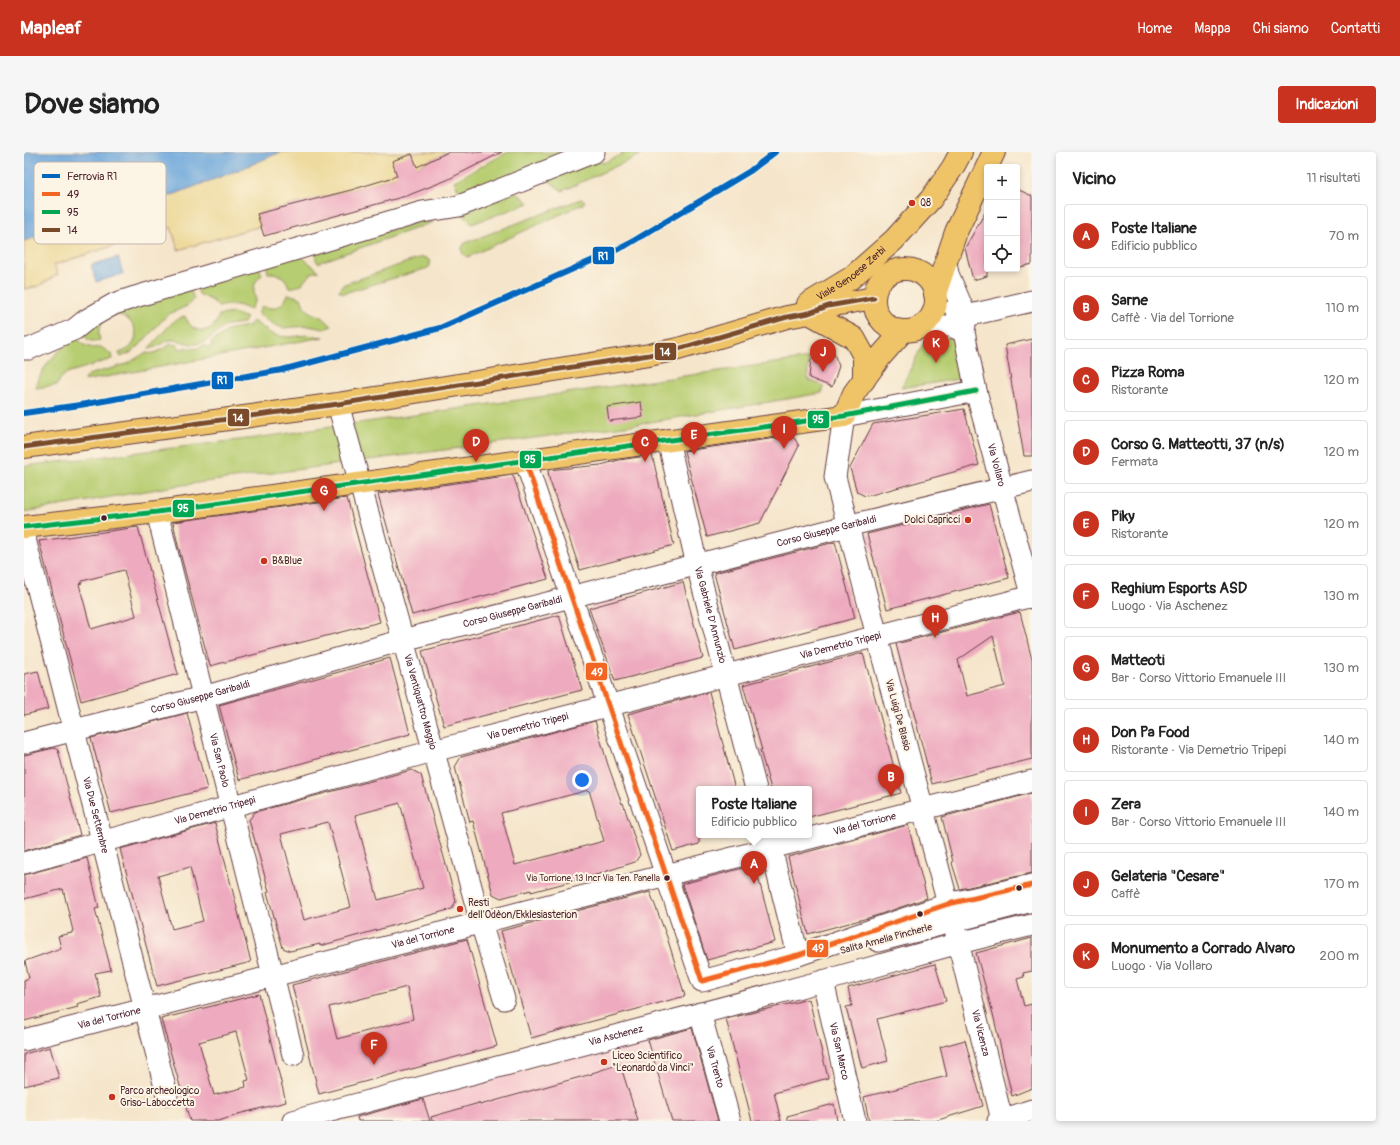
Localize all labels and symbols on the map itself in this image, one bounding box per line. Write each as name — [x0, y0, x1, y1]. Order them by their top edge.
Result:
legend — [34, 162, 166, 244]
text: Ferrovia R1 — [67, 170, 117, 183]
text: 49 — [67, 188, 79, 201]
place label: Q8 — [920, 197, 931, 209]
marker: Q8 — [907, 198, 917, 208]
text: 95 — [67, 206, 79, 219]
text: 14 — [67, 224, 78, 237]
street label: Viale Genoese Zerbi — [815, 244, 888, 303]
line badge: R1 — [592, 246, 615, 265]
text: R1 — [598, 250, 608, 263]
pin: K — [923, 330, 949, 363]
pin: J — [810, 339, 836, 372]
line badge: 14 — [654, 342, 677, 361]
text: 14 — [660, 346, 671, 359]
line badge: R1 — [211, 371, 234, 390]
text: R1 — [217, 374, 227, 387]
line badge: 14 — [227, 408, 250, 427]
line badge: 95 — [807, 410, 830, 429]
text: 14 — [233, 412, 244, 425]
text: 95 — [812, 413, 824, 426]
pin: I — [771, 416, 797, 449]
pin: E — [681, 422, 707, 455]
pin: D — [463, 429, 489, 462]
pin: C — [632, 429, 658, 462]
street label: Via Vollaro — [984, 442, 1008, 489]
line badge: 95 — [519, 450, 542, 469]
text: 95 — [524, 453, 536, 466]
pin: G — [311, 478, 337, 511]
line badge: 95 — [172, 499, 195, 518]
text: 95 — [177, 502, 189, 515]
unlabelled marker — [99, 513, 109, 523]
street label: Corso Giuseppe Garibaldi — [776, 513, 878, 550]
place label: Dolci Capricci — [904, 514, 960, 526]
marker: Dolci Capricci — [963, 515, 973, 525]
place label: B&Blue — [272, 555, 302, 567]
marker: B&Blue — [259, 556, 269, 566]
street label: Via Gabriele D'Annunzio — [692, 565, 729, 665]
street label: Corso Giuseppe Garibaldi — [462, 593, 564, 630]
pin: H — [922, 605, 948, 638]
street label: Via Demetrio Tripepi — [799, 629, 883, 662]
street label: Via Ventiquattro Maggio — [401, 653, 439, 752]
line badge: 49 — [585, 662, 608, 681]
text: 49 — [590, 666, 603, 679]
street label: Corso Giuseppe Garibaldi — [149, 678, 251, 716]
street label: Via Luigi De Blasio — [883, 678, 913, 753]
street label: Via Demetrio Tripepi — [486, 710, 570, 743]
street label: Via San Paolo — [207, 732, 232, 789]
pin: B — [878, 764, 904, 797]
your location — [572, 770, 592, 790]
street label: Via Due Settembre — [80, 775, 111, 855]
street label: Via Demetrio Tripepi — [173, 794, 257, 827]
street label: Via del Torrione — [832, 810, 897, 838]
pin: A — [741, 851, 767, 884]
place label: Via Torrione, 13 Incr Via Ten. Panella — [526, 873, 660, 884]
marker: Via Torrione, 13 Incr Via Ten. Panella — [662, 873, 672, 883]
unlabelled marker — [1014, 883, 1024, 893]
place label: Resti dell'Odèon/Ekklesiasterion — [468, 897, 578, 921]
marker: Resti dell'Odèon/Ekklesiasterion — [455, 904, 465, 914]
unlabelled marker — [915, 909, 925, 919]
street label: Salita Amelia Pincherle — [839, 921, 934, 957]
street label: Via del Torrione — [390, 924, 456, 951]
line badge: 49 — [806, 939, 829, 958]
text: 49 — [811, 942, 824, 955]
street label: Via del Torrione — [77, 1004, 142, 1032]
street label: Via Vicenza — [969, 1008, 992, 1058]
street label: Via San Marco — [827, 1021, 852, 1082]
street label: Via Aschenez — [587, 1023, 645, 1049]
pin: F — [361, 1032, 387, 1065]
street label: Via Trento — [703, 1045, 727, 1090]
place label: Liceo Scientifico "Leonardo da Vinci" — [612, 1050, 694, 1074]
marker: Liceo Scientifico "Leonardo da Vinci" — [599, 1057, 609, 1067]
place label: Parco archeologico Griso-Laboccetta — [120, 1085, 200, 1109]
marker: Parco archeologico Griso-Laboccetta — [107, 1092, 117, 1102]

